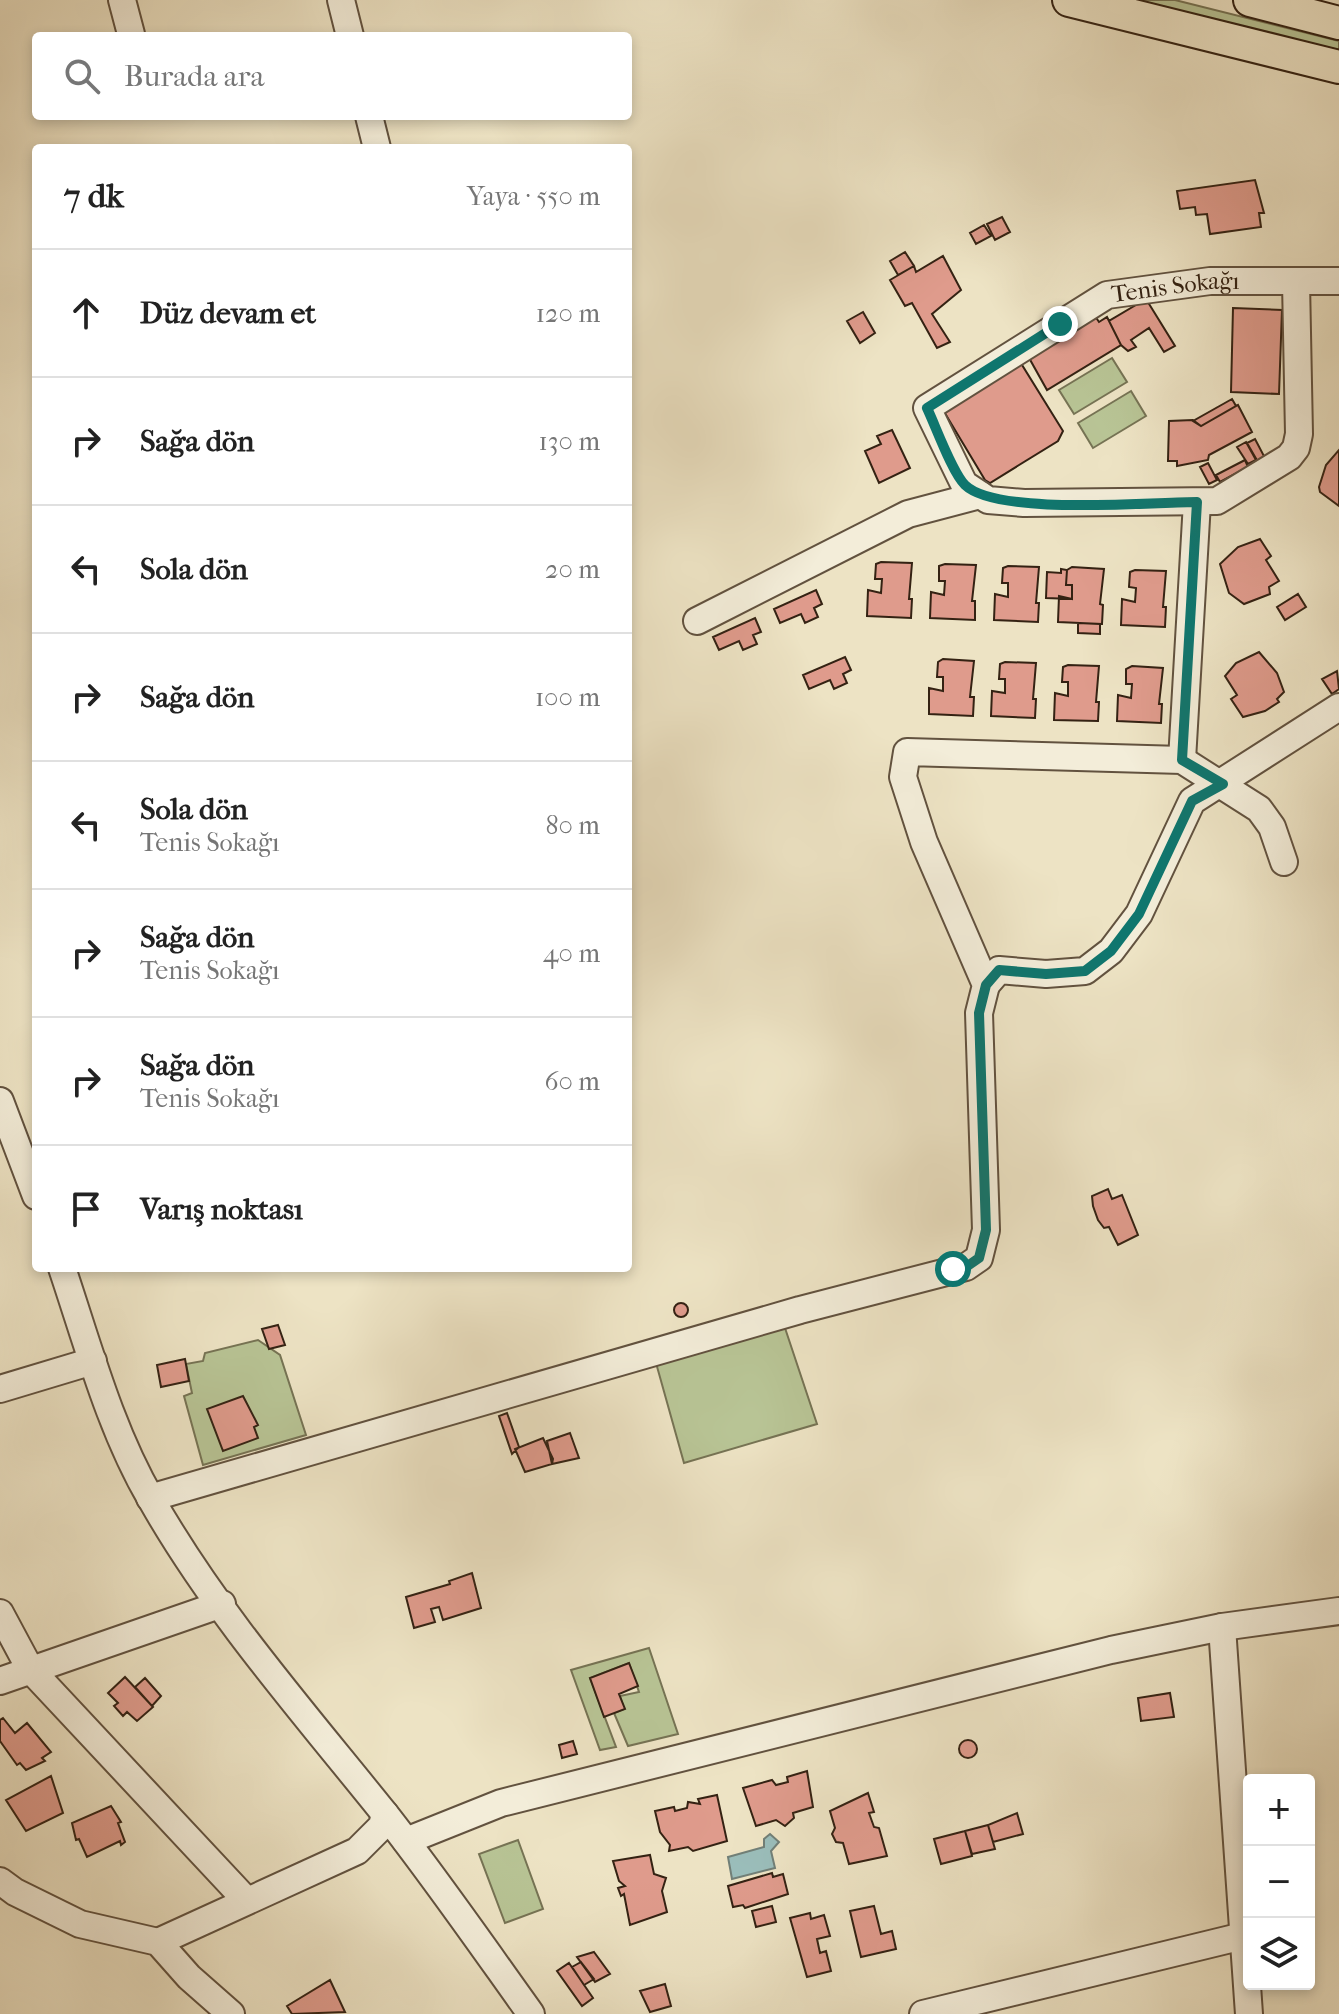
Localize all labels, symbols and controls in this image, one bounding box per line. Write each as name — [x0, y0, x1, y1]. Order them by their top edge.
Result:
search box — [32, 32, 632, 120]
icon: search — [60, 54, 104, 98]
text: Burada ara — [124, 59, 264, 94]
text: 7 dk — [64, 176, 124, 216]
text: Yaya · 550 m — [467, 181, 600, 212]
street label: Tenis Sokağı — [1109, 267, 1239, 308]
icon: ahead — [64, 291, 108, 335]
text: Düz devam et — [140, 296, 316, 331]
text: 120 m — [536, 298, 600, 329]
route end — [1042, 306, 1078, 342]
icon: right — [64, 419, 108, 463]
text: Sağa dön — [140, 424, 254, 459]
text: 130 m — [539, 426, 600, 457]
icon: left — [64, 547, 108, 591]
text: Sola dön — [140, 552, 248, 587]
text: 20 m — [545, 554, 600, 585]
icon: right — [64, 675, 108, 719]
text: Sağa dön — [140, 680, 254, 715]
text: 100 m — [535, 682, 600, 713]
text: Sola dön — [140, 792, 248, 827]
icon: left — [64, 803, 108, 847]
text: 80 m — [545, 810, 600, 841]
text: Tenis Sokağı — [140, 827, 280, 858]
text: Sağa dön — [140, 920, 254, 955]
icon: right — [64, 931, 108, 975]
text: 40 m — [543, 938, 600, 969]
text: Tenis Sokağı — [140, 955, 280, 986]
text: Sağa dön — [140, 1048, 254, 1083]
icon: right — [64, 1059, 108, 1103]
text: 60 m — [544, 1066, 600, 1097]
text: Tenis Sokağı — [140, 1083, 280, 1114]
icon: arrive — [64, 1187, 108, 1231]
text: Varış noktası — [140, 1192, 303, 1227]
route start — [935, 1251, 971, 1287]
map controls — [1243, 1774, 1315, 1990]
button: + — [1243, 1774, 1315, 1846]
button: − — [1243, 1846, 1315, 1918]
button: layers — [1243, 1918, 1315, 1990]

